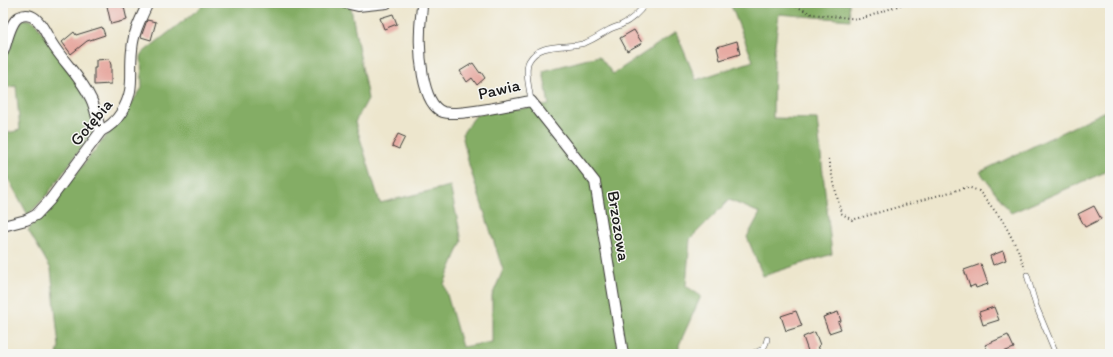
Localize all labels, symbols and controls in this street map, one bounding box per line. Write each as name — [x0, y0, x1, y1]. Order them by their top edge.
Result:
street label: Pawia — [476, 74, 522, 104]
street label: Gołębia — [66, 94, 117, 150]
street label: Brzozowa — [604, 189, 634, 263]

